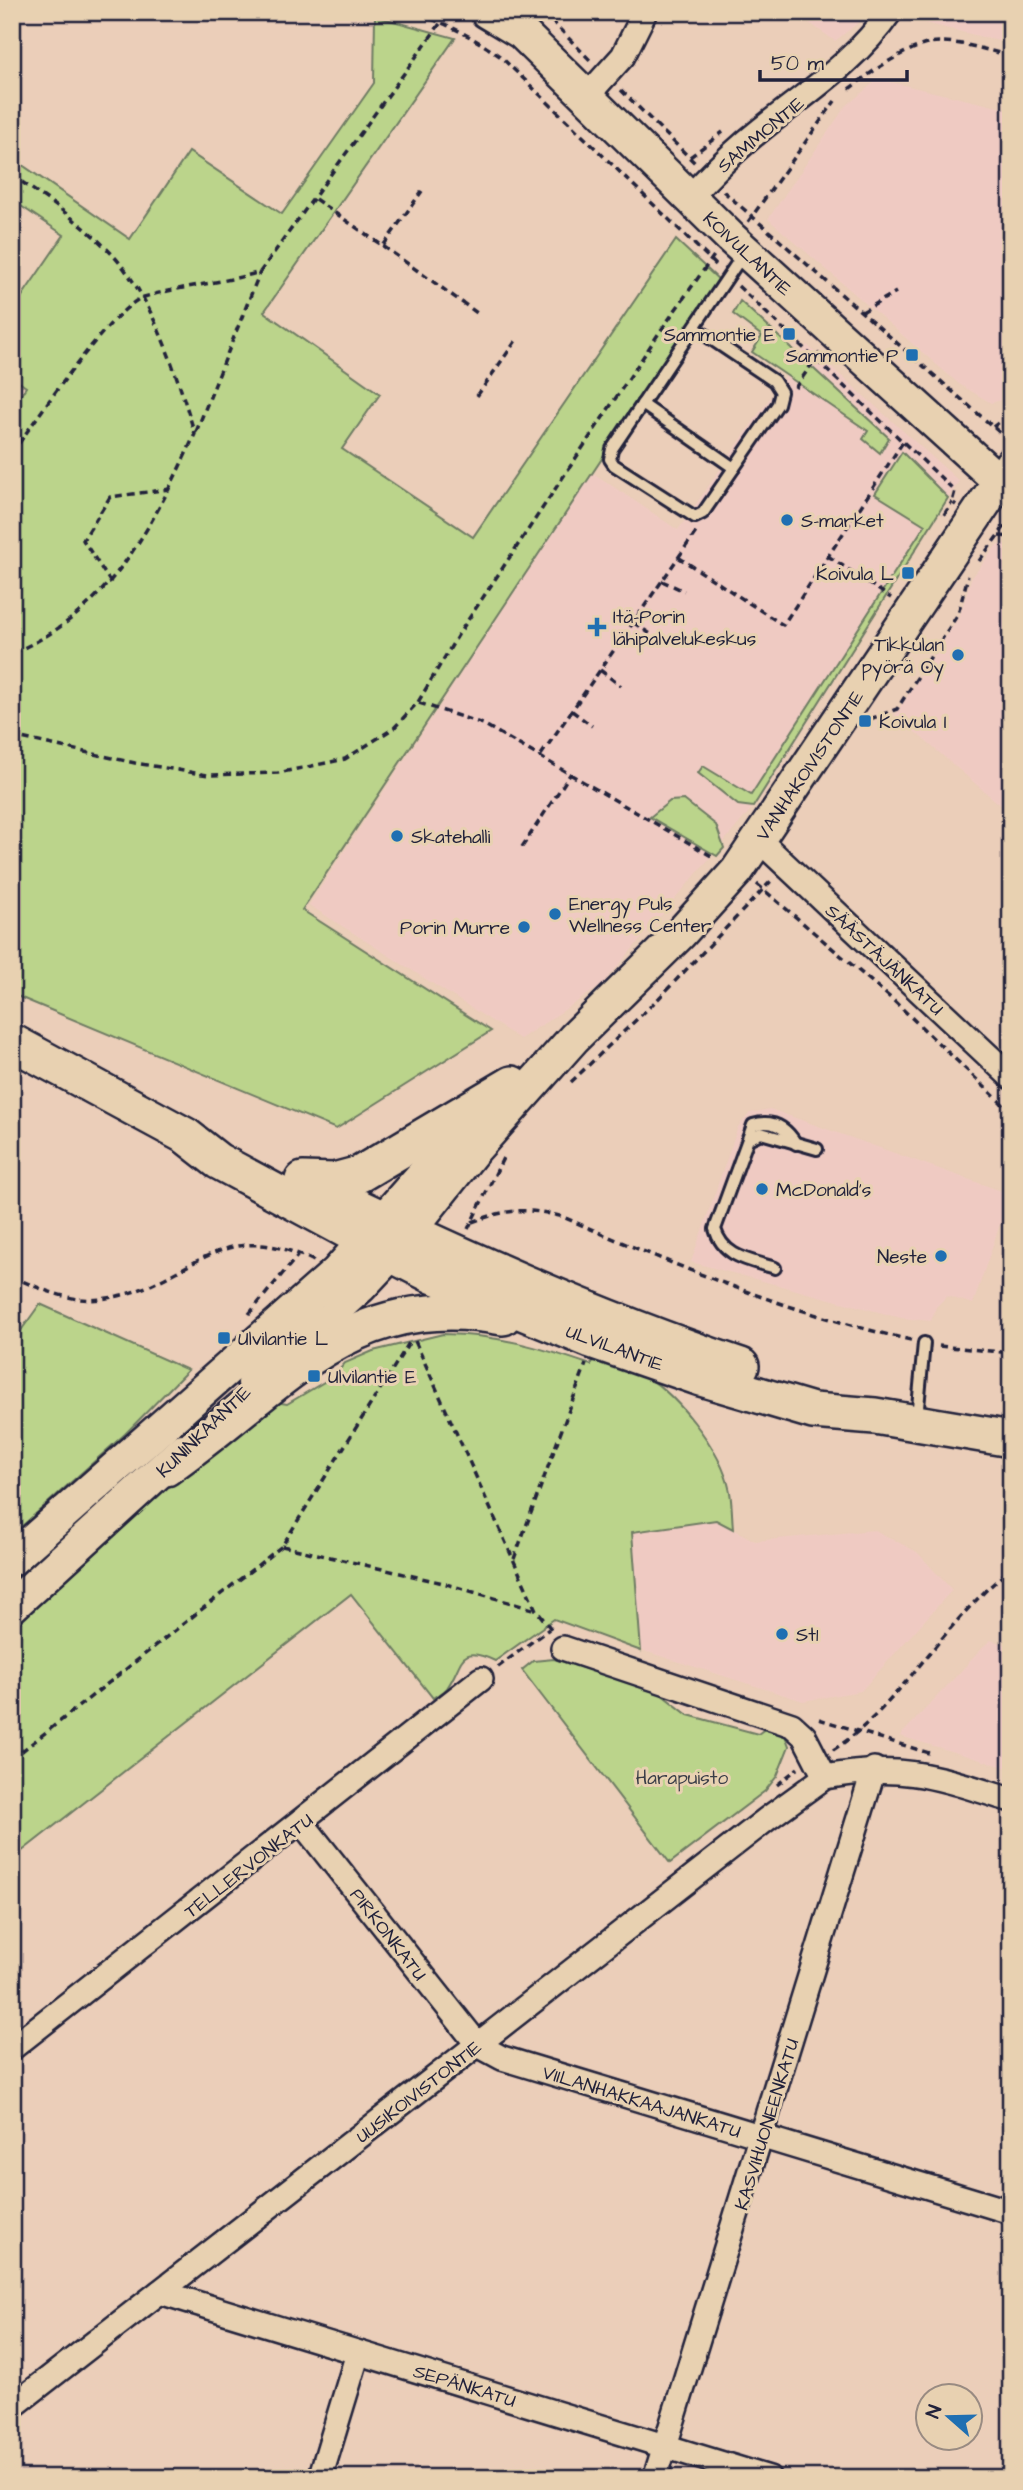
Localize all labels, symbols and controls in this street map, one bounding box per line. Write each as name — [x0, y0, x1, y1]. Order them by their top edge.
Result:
scale bar — [760, 38, 908, 82]
text: 50 m — [771, 49, 825, 78]
street label: SAMMONTIE — [712, 91, 810, 180]
street label: KOIVULANTIE — [696, 206, 797, 302]
place label: Sammontie E — [664, 322, 775, 349]
marker: Sammontie E — [781, 326, 797, 342]
place label: Sammontie P — [786, 343, 898, 370]
marker: Sammontie P — [904, 347, 920, 363]
place label: S-market — [801, 508, 884, 535]
marker: S-market — [779, 512, 795, 528]
place label: Koivula L — [816, 561, 894, 588]
marker: Koivula L — [900, 565, 916, 581]
place label: Itä-Porin lähipalvelukeskus — [613, 604, 756, 653]
marker: Itä-Porin lähipalvelukeskus — [587, 617, 607, 637]
place label: Tikkulan pyörä Oy — [861, 632, 945, 682]
marker: Tikkulan pyörä Oy — [950, 647, 966, 663]
street label: VANHAKOIVISTONTIE — [750, 685, 871, 846]
place label: Koivula I — [879, 709, 947, 736]
marker: Koivula I — [857, 713, 873, 729]
place label: Skatehalli — [411, 824, 491, 851]
marker: Skatehalli — [389, 828, 405, 844]
place label: Energy Puls Wellness Center — [569, 891, 712, 940]
street label: SÄÄSTÄJÄNKATU — [819, 898, 949, 1022]
marker: Energy Puls Wellness Center — [547, 906, 563, 922]
place label: Porin Murre — [400, 915, 510, 942]
marker: Porin Murre — [516, 919, 532, 935]
place label: McDonald's — [776, 1177, 871, 1204]
marker: McDonald's — [754, 1181, 770, 1197]
place label: Neste — [877, 1244, 927, 1271]
marker: Neste — [933, 1248, 949, 1264]
street label: ULVILANTIE — [562, 1318, 667, 1379]
place label: Ulvilantie L — [238, 1326, 328, 1353]
marker: Ulvilantie L — [216, 1330, 232, 1346]
place label: Ulvilantie E — [328, 1364, 416, 1391]
marker: Ulvilantie E — [306, 1368, 322, 1384]
street label: KUNINKAANTIE — [151, 1380, 258, 1484]
place label: St1 — [796, 1622, 819, 1649]
marker: St1 — [774, 1626, 790, 1642]
park label: Harapuisto — [636, 1765, 728, 1792]
street label: TELLERVONKATU — [179, 1807, 319, 1925]
street label: PIRKONKATU — [343, 1883, 433, 1987]
street label: UUSIKOIVISTONTIE — [350, 2034, 488, 2150]
street label: KASVIHUONEENKATU — [728, 2035, 806, 2214]
street label: VIILANHAKKAAJANKATU — [539, 2059, 744, 2145]
street label: SEPÄNKATU — [410, 2358, 519, 2415]
north arrow — [914, 2382, 984, 2452]
text: N — [920, 2401, 949, 2422]

